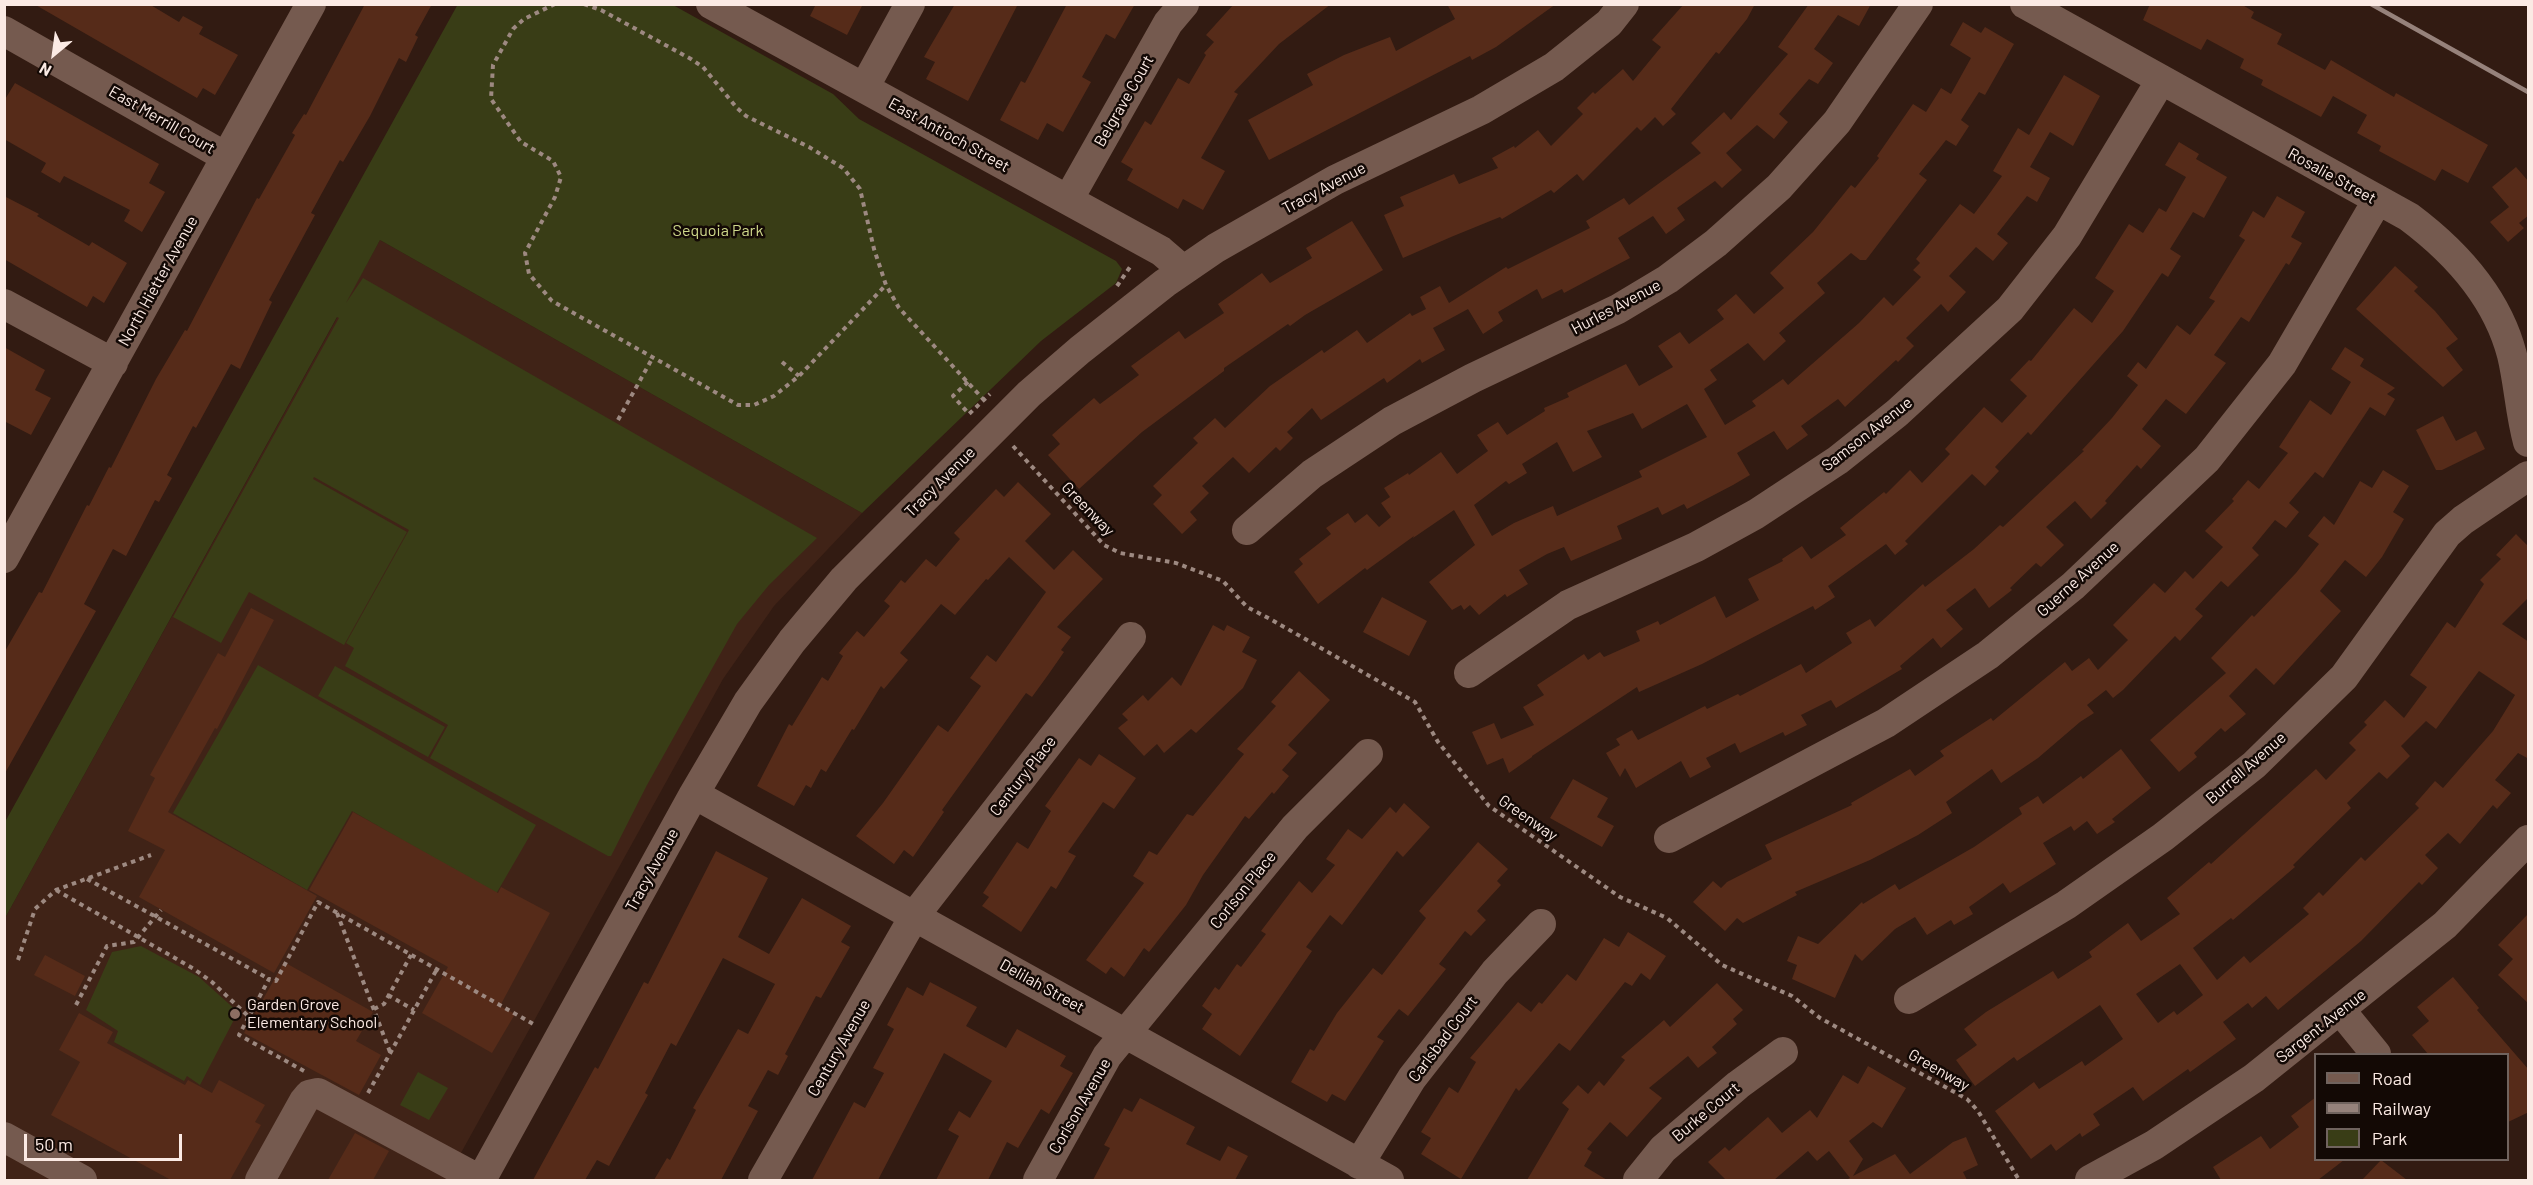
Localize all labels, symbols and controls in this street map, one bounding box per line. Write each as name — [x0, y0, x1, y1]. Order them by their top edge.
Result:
north arrow — [24, 24, 84, 84]
street label: Belgrave Court — [1090, 52, 1158, 150]
text: N — [36, 59, 54, 81]
street label: East Merrill Court — [105, 82, 219, 158]
street label: East Antioch Street — [885, 94, 1013, 176]
street label: Rosalie Street — [2285, 144, 2379, 208]
street label: Tracy Avenue — [1279, 158, 1369, 218]
street label: North Hietter Avenue — [114, 212, 202, 350]
park label: Sequoia Park — [673, 221, 763, 241]
street label: Hurles Avenue — [1568, 275, 1664, 339]
street label: Samson Avenue — [1818, 393, 1916, 475]
street label: Tracy Avenue — [901, 443, 979, 521]
street label: Greenway — [1058, 478, 1118, 540]
street label: Guerne Avenue — [2033, 537, 2123, 621]
street label: Burrell Avenue — [2202, 728, 2290, 808]
street label: Century Place — [986, 732, 1060, 820]
street label: Greenway — [1495, 791, 1561, 845]
street label: Tracy Avenue — [621, 825, 683, 915]
street label: Corlson Place — [1206, 847, 1280, 933]
street label: Delilah Street — [996, 955, 1088, 1017]
street label: Sargent Avenue — [2272, 985, 2370, 1067]
street label: Carlsbad Court — [1404, 992, 1482, 1086]
place label: Garden Grove Elementary School — [247, 995, 377, 1033]
street label: Century Avenue — [803, 996, 875, 1100]
marker: Garden Grove Elementary School — [228, 1007, 242, 1021]
street label: Greenway — [1905, 1045, 1973, 1095]
legend — [2314, 1053, 2509, 1161]
street label: Corlson Avenue — [1045, 1055, 1115, 1157]
text: Road — [2372, 1067, 2412, 1089]
street label: Burke Court — [1668, 1078, 1744, 1146]
text: Railway — [2372, 1097, 2431, 1119]
scale bar — [27, 1122, 184, 1160]
text: Park — [2372, 1127, 2407, 1149]
text: 50 m — [35, 1133, 73, 1155]

